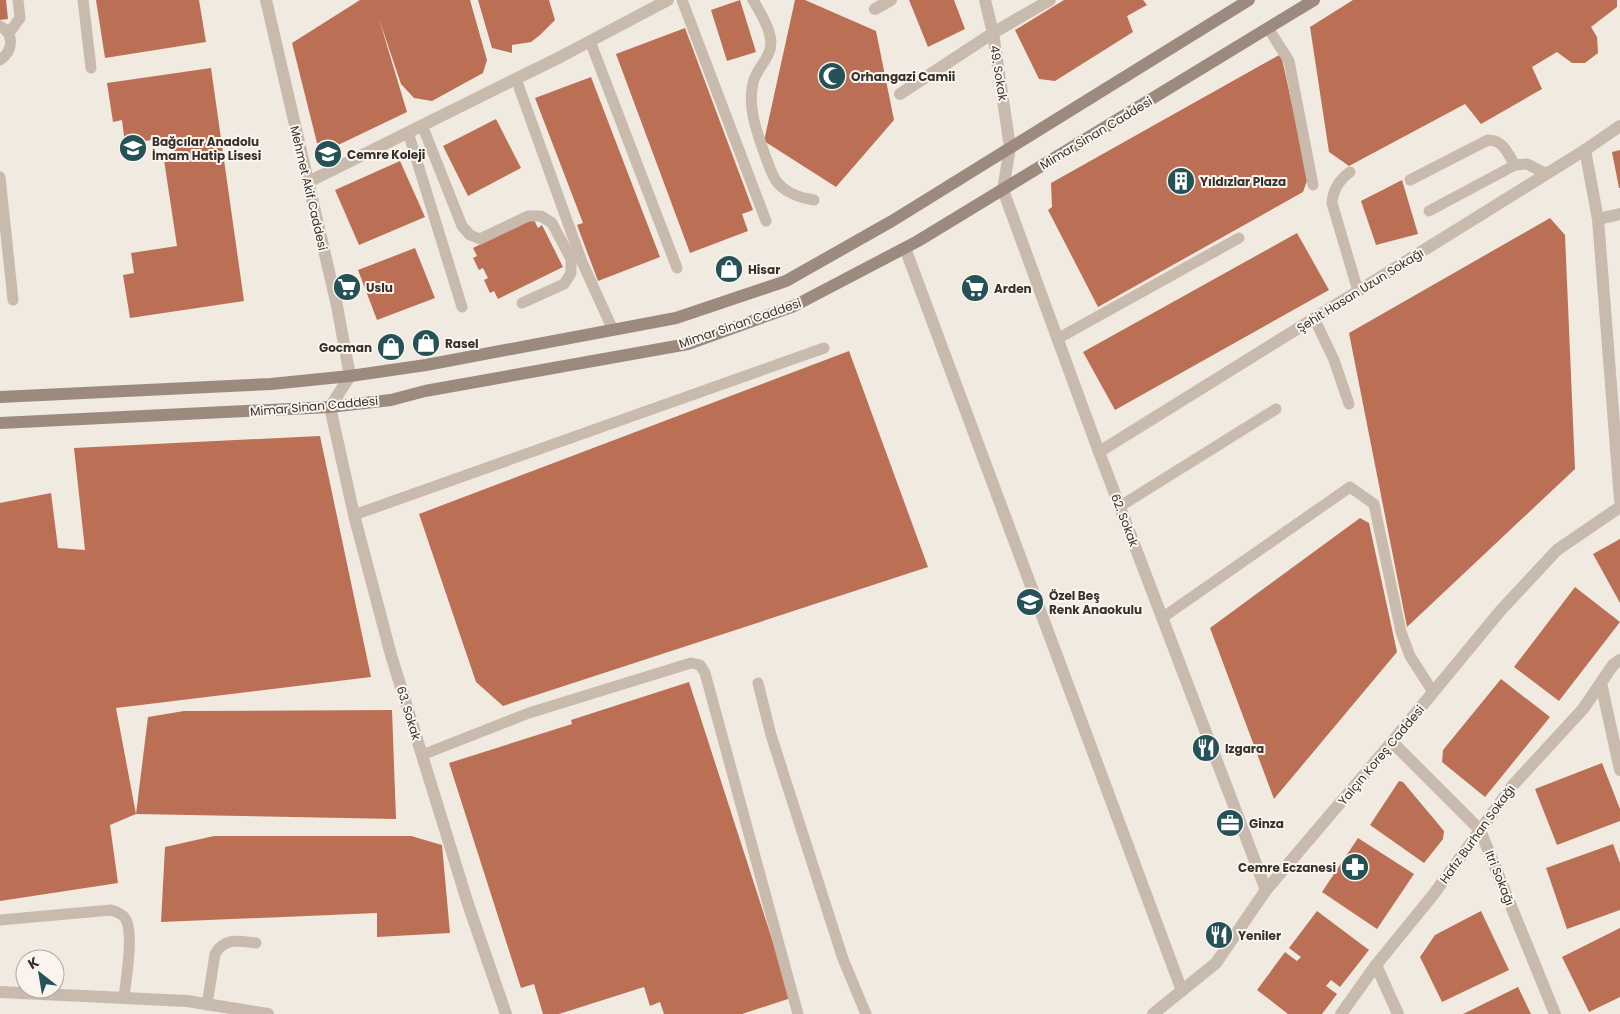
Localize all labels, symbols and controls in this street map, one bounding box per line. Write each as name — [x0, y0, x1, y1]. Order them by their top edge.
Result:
street label: 49. Sokak — [986, 44, 1012, 103]
mosque icon: Orhangazi Camii — [817, 61, 847, 91]
place label: Orhangazi Camii — [851, 68, 955, 85]
street label: Mimar Sinan Caddesi — [1037, 93, 1155, 173]
street label: Mehmet Akif Caddesi — [286, 124, 332, 252]
school or university icon: Bağcılar Anadolu İmam Hatip Lisesi — [118, 133, 148, 163]
place label: Bağcılar Anadolu İmam Hatip Lisesi — [152, 133, 261, 164]
school or university icon: Cemre Koleji — [313, 139, 343, 169]
place label: Cemre Koleji — [347, 146, 425, 163]
building icon: Yıldızlar Plaza — [1166, 166, 1196, 196]
place label: Yıldızlar Plaza — [1200, 173, 1286, 190]
street label: Şehit Hasan Uzun Sokağı — [1293, 244, 1427, 336]
shop icon: Hisar — [714, 254, 744, 284]
place label: Hisar — [748, 261, 780, 278]
supermarket icon: Uslu — [332, 272, 362, 302]
supermarket icon: Arden — [960, 273, 990, 303]
place label: Uslu — [366, 279, 393, 296]
place label: Arden — [994, 280, 1032, 297]
street label: Mimar Sinan Caddesi — [677, 294, 803, 352]
shop icon: Rasel — [411, 328, 441, 358]
shop icon: Gocman — [376, 332, 406, 362]
place label: Rasel — [445, 335, 479, 352]
place label: Gocman — [319, 339, 372, 356]
street label: Mimar Sinan Caddesi — [249, 392, 379, 420]
street label: 62. Sokak — [1107, 491, 1143, 550]
school or university icon: Özel Beş Renk Anaokulu — [1015, 587, 1045, 617]
place label: Özel Beş Renk Anaokulu — [1049, 587, 1142, 618]
street label: 63. Sokak — [393, 684, 425, 743]
street label: Yalçın Koreş Caddesi — [1334, 701, 1428, 809]
restaurant icon: Izgara — [1191, 733, 1221, 763]
place label: Izgara — [1225, 740, 1264, 757]
street label: Hafız Burhan Sokağı — [1435, 781, 1519, 887]
office icon: Ginza — [1215, 808, 1245, 838]
place label: Ginza — [1249, 815, 1284, 832]
street label: Itri Sokağı — [1481, 848, 1519, 908]
pharmacy icon: Cemre Eczanesi — [1340, 852, 1370, 882]
place label: Cemre Eczanesi — [1238, 859, 1336, 876]
restaurant icon: Yeniler — [1204, 920, 1234, 950]
place label: Yeniler — [1238, 927, 1281, 944]
north arrow — [15, 949, 65, 999]
text: K — [24, 952, 43, 974]

